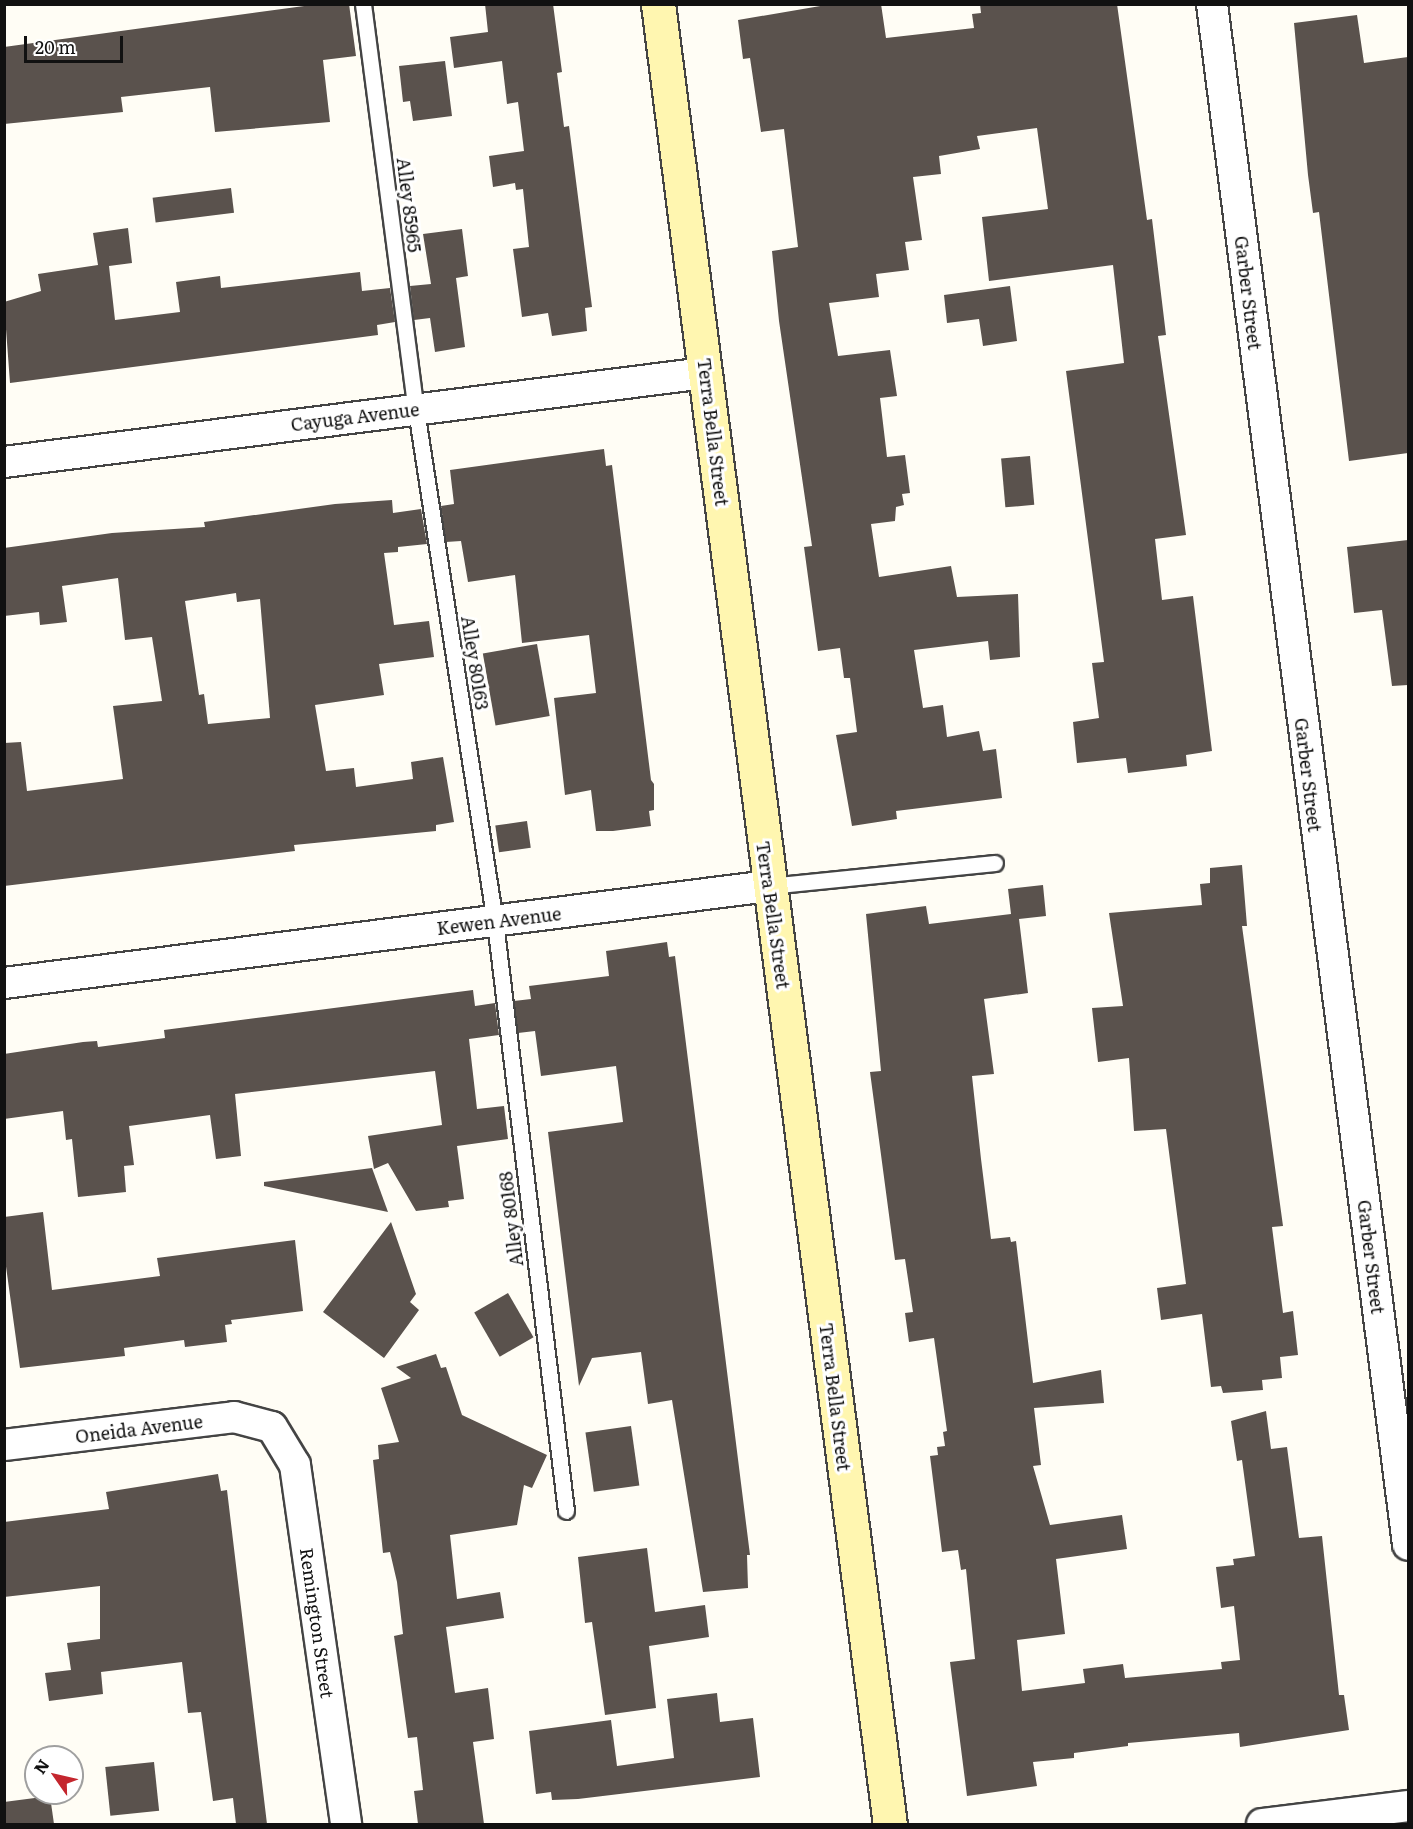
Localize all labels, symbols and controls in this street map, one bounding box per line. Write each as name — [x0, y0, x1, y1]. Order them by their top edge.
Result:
scale bar — [27, 24, 126, 62]
text: 20 m — [35, 33, 76, 60]
street label: Alley 85965 — [392, 156, 426, 254]
street label: Garber Street — [1230, 235, 1266, 351]
street label: Terra Bella Street — [693, 357, 733, 507]
street label: Cayuga Avenue — [290, 398, 420, 436]
street label: Alley 80163 — [457, 614, 493, 712]
street label: Garber Street — [1290, 717, 1326, 833]
street label: Terra Bella Street — [752, 840, 794, 990]
street label: Kewen Avenue — [435, 903, 563, 939]
street label: Alley 80168 — [494, 1170, 528, 1268]
street label: Garber Street — [1353, 1199, 1389, 1315]
street label: Terra Bella Street — [815, 1322, 855, 1472]
street label: Oneida Avenue — [74, 1410, 204, 1448]
street label: Remington Street — [296, 1546, 338, 1700]
north arrow — [24, 1745, 84, 1805]
text: N — [27, 1754, 54, 1778]

